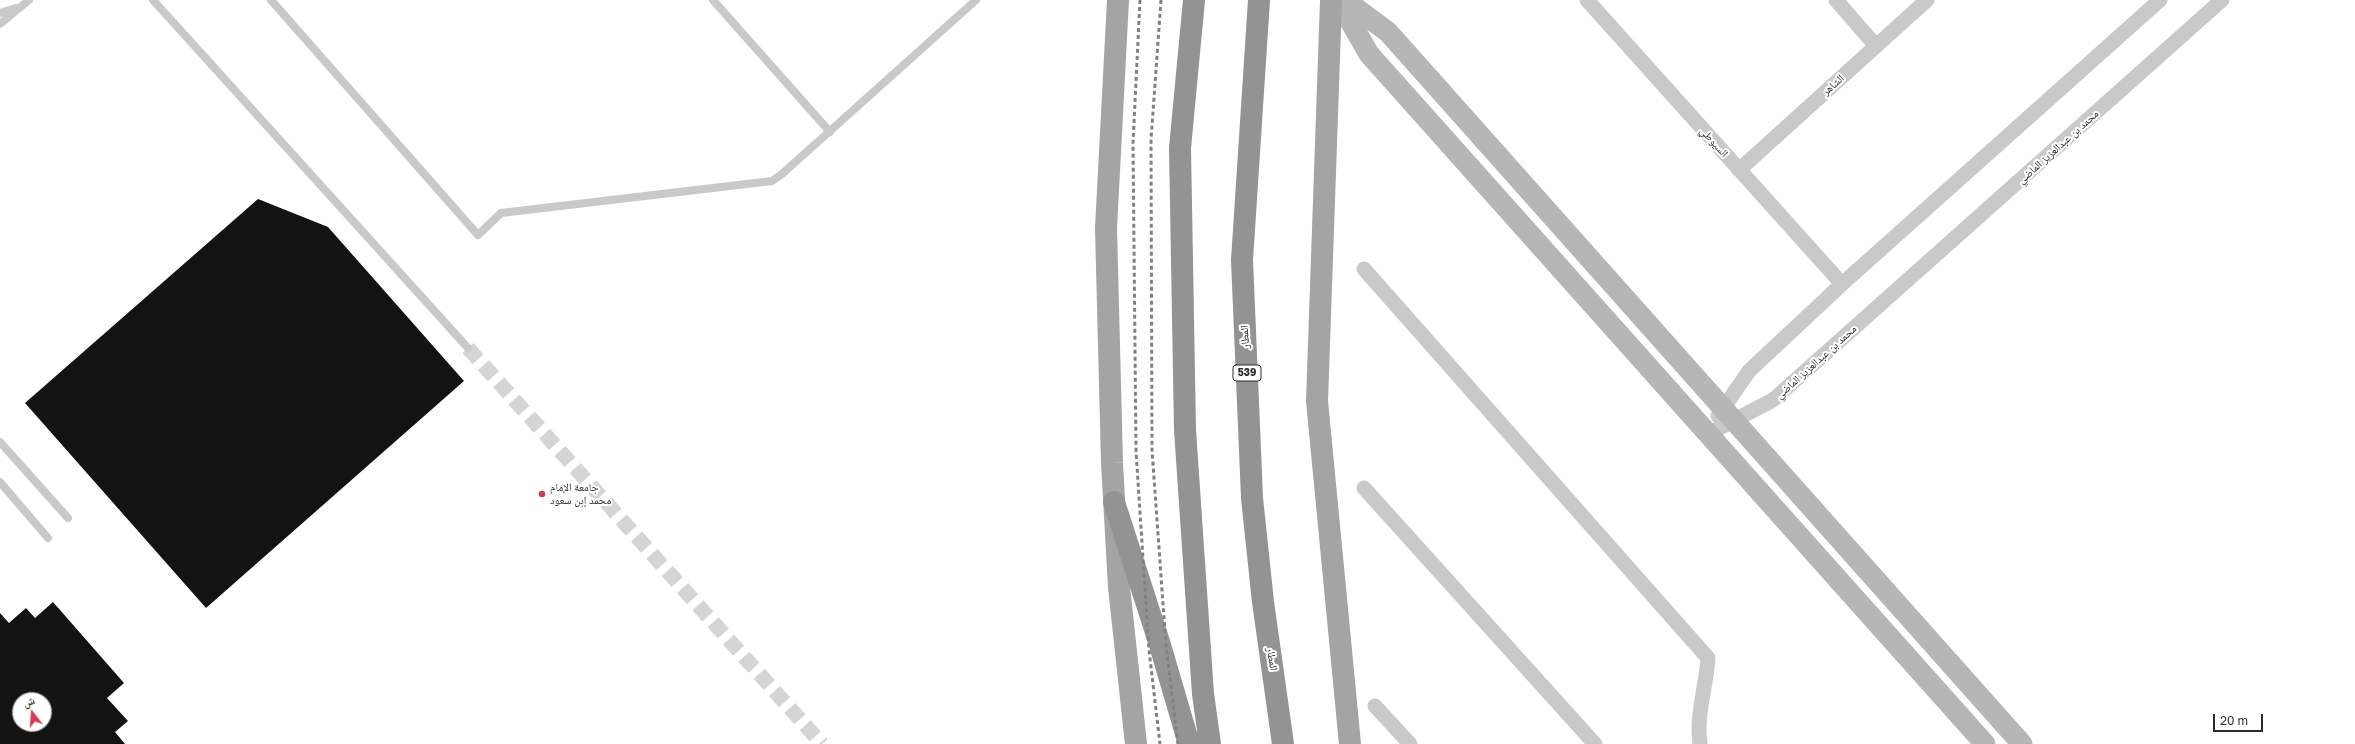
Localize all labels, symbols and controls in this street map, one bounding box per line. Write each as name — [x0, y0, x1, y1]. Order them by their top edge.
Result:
street label: الشاهر — [1819, 72, 1847, 98]
street label: محمد بن عبدالعزيز الماضي — [2015, 107, 2101, 187]
street label: السيوطي — [1697, 124, 1731, 160]
street label: محمد بن عبدالعزيز الماضي — [1773, 322, 1859, 402]
street label: المطار — [1238, 325, 1252, 349]
road number: 539 — [1233, 365, 1261, 381]
place label: جامعة الإمام محمد إبن سعود — [550, 481, 611, 507]
marker: جامعة الإمام محمد إبن سعود — [537, 489, 547, 499]
street label: المطار — [1264, 646, 1280, 672]
north arrow — [12, 692, 52, 732]
text: ش — [21, 693, 36, 709]
scale bar — [2215, 706, 2265, 732]
text: 20 m — [2220, 713, 2248, 728]

